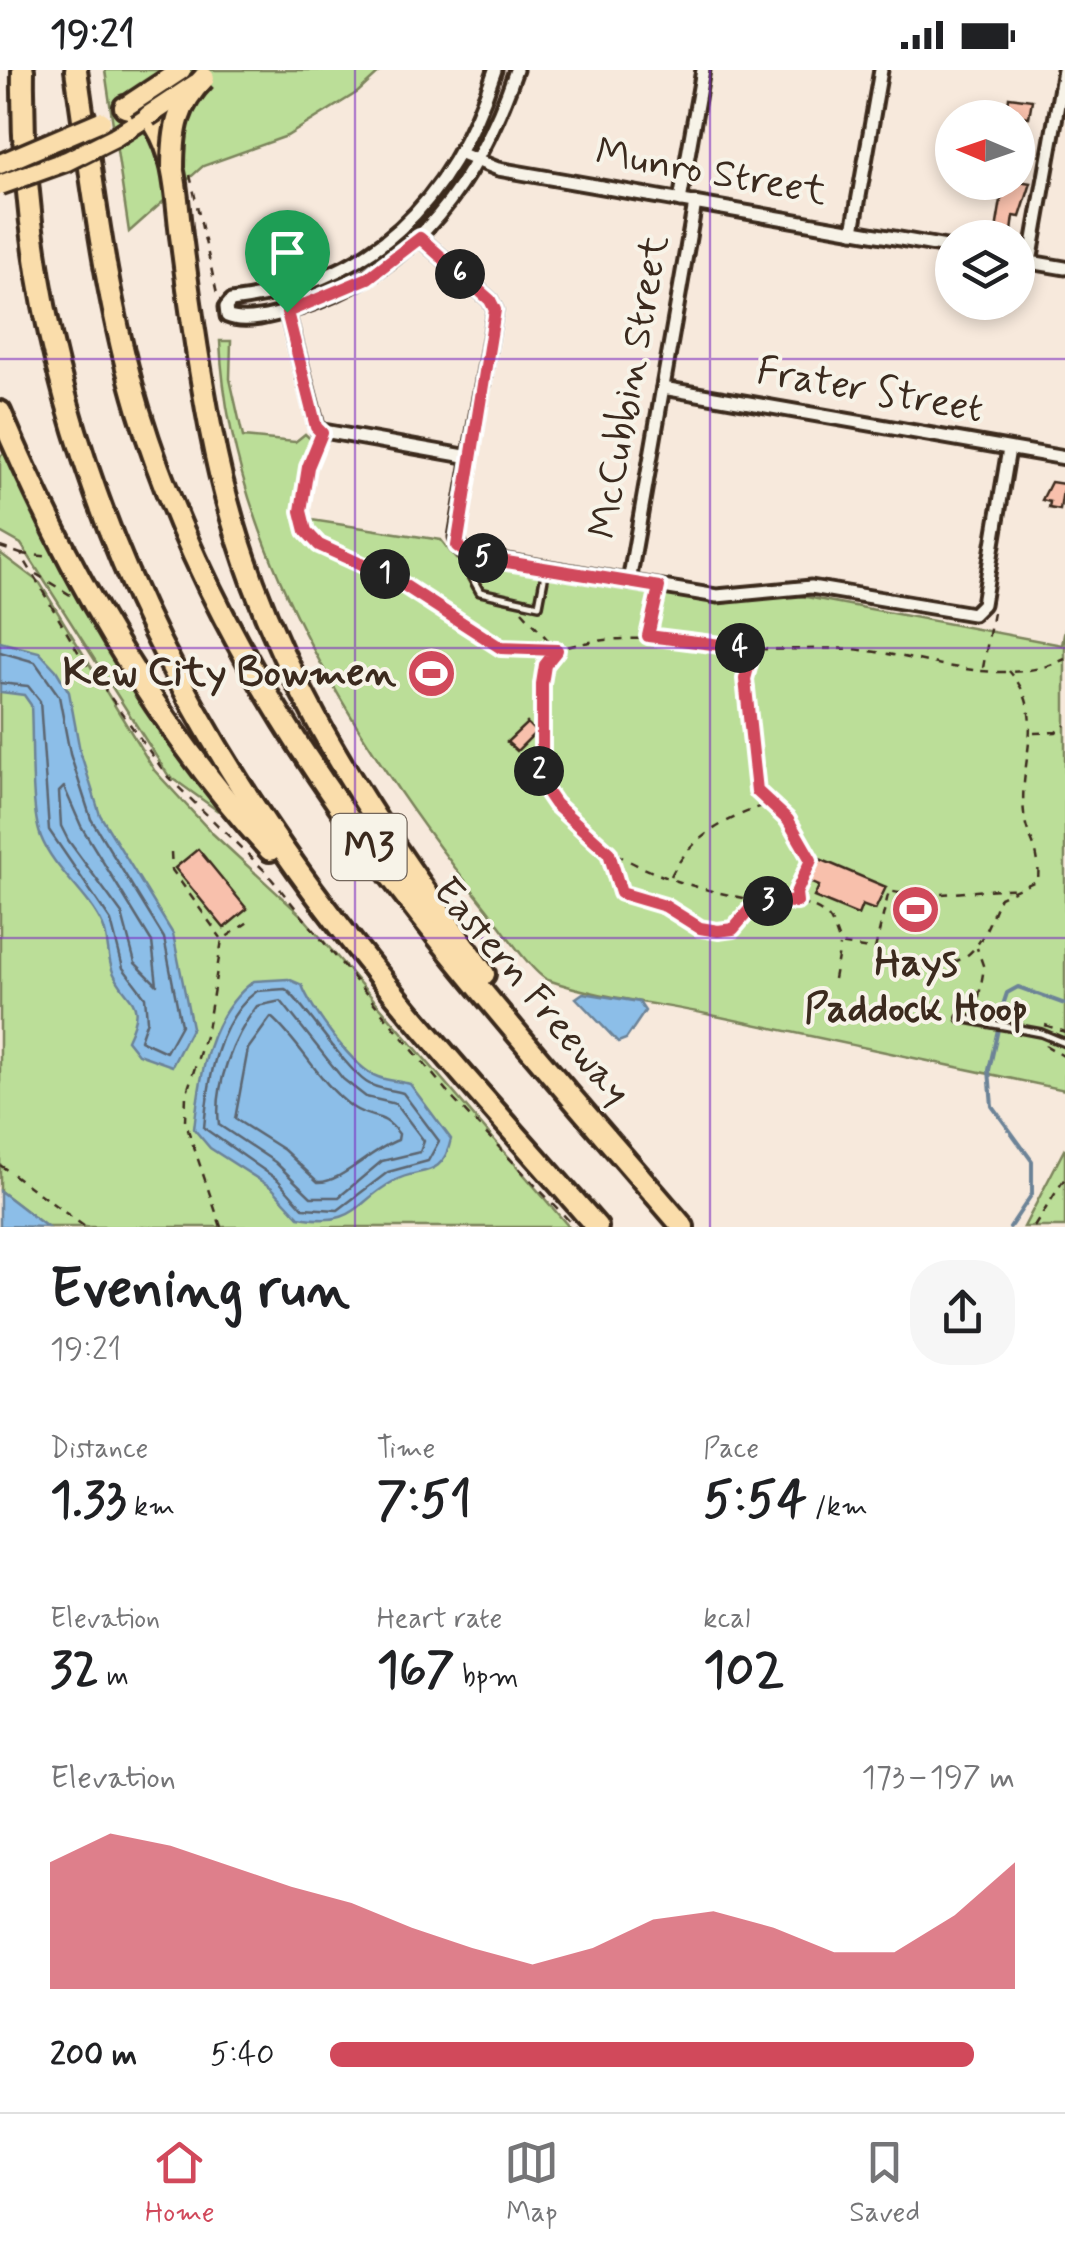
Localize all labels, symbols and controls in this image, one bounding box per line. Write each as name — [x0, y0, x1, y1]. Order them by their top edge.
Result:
text: 19:21 — [50, 11, 135, 60]
north arrow — [935, 100, 1035, 200]
map controls — [935, 100, 1035, 320]
street label: Munro Street — [591, 127, 831, 219]
pin — [245, 210, 330, 313]
button: layers — [935, 220, 1035, 320]
icon: arrive — [260, 225, 315, 280]
street label: McCubbin Street — [578, 231, 682, 543]
pin: 6 — [435, 249, 485, 299]
text: 6 — [453, 255, 467, 292]
street label: Frater Street — [753, 346, 987, 436]
pin: 5 — [458, 533, 508, 583]
text: 5 — [475, 539, 491, 576]
pin: 1 — [360, 549, 410, 599]
text: 1 — [379, 555, 391, 592]
pin: 4 — [715, 623, 765, 673]
text: 4 — [732, 629, 748, 666]
place label: Kew City Bowmen — [63, 648, 397, 700]
sports icon: Kew City Bowmen — [405, 648, 457, 700]
pin: 2 — [514, 746, 564, 796]
text: 2 — [532, 752, 546, 789]
road number: M3 — [332, 814, 406, 880]
street label: Eastern Freeway — [420, 867, 642, 1117]
pin: 3 — [743, 876, 793, 926]
text: 3 — [762, 882, 774, 919]
sports icon: Hays Paddock Hoop — [890, 883, 942, 935]
place label: Hays Paddock Hoop — [804, 938, 1028, 1036]
text: Evening run — [50, 1255, 350, 1327]
button: share — [910, 1260, 1015, 1365]
text: 19:21 — [50, 1329, 121, 1371]
text: Distance — [50, 1431, 148, 1468]
text: Time — [377, 1431, 435, 1468]
text: Pace — [703, 1431, 759, 1468]
text: 1.33 — [50, 1468, 127, 1534]
text: 7:51 — [377, 1468, 472, 1534]
text: 5:54 — [703, 1468, 807, 1534]
text: km — [127, 1489, 175, 1526]
text: /km — [807, 1489, 868, 1526]
text: Elevation — [50, 1601, 160, 1638]
text: Heart rate — [377, 1601, 502, 1638]
text: kcal — [703, 1601, 750, 1638]
text: 32 — [50, 1638, 99, 1704]
text: 167 — [377, 1638, 455, 1704]
text: 102 — [703, 1638, 784, 1704]
text: m — [99, 1659, 129, 1696]
text: bpm — [455, 1659, 519, 1696]
text: Elevation — [50, 1757, 176, 1799]
text: 173–197 m — [862, 1757, 1015, 1799]
text: 200 m — [50, 2034, 137, 2076]
text: 5:40 — [210, 2034, 275, 2076]
tab: Home — [145, 2135, 215, 2232]
tab: Map — [504, 2135, 559, 2232]
tab: Saved — [849, 2135, 920, 2232]

